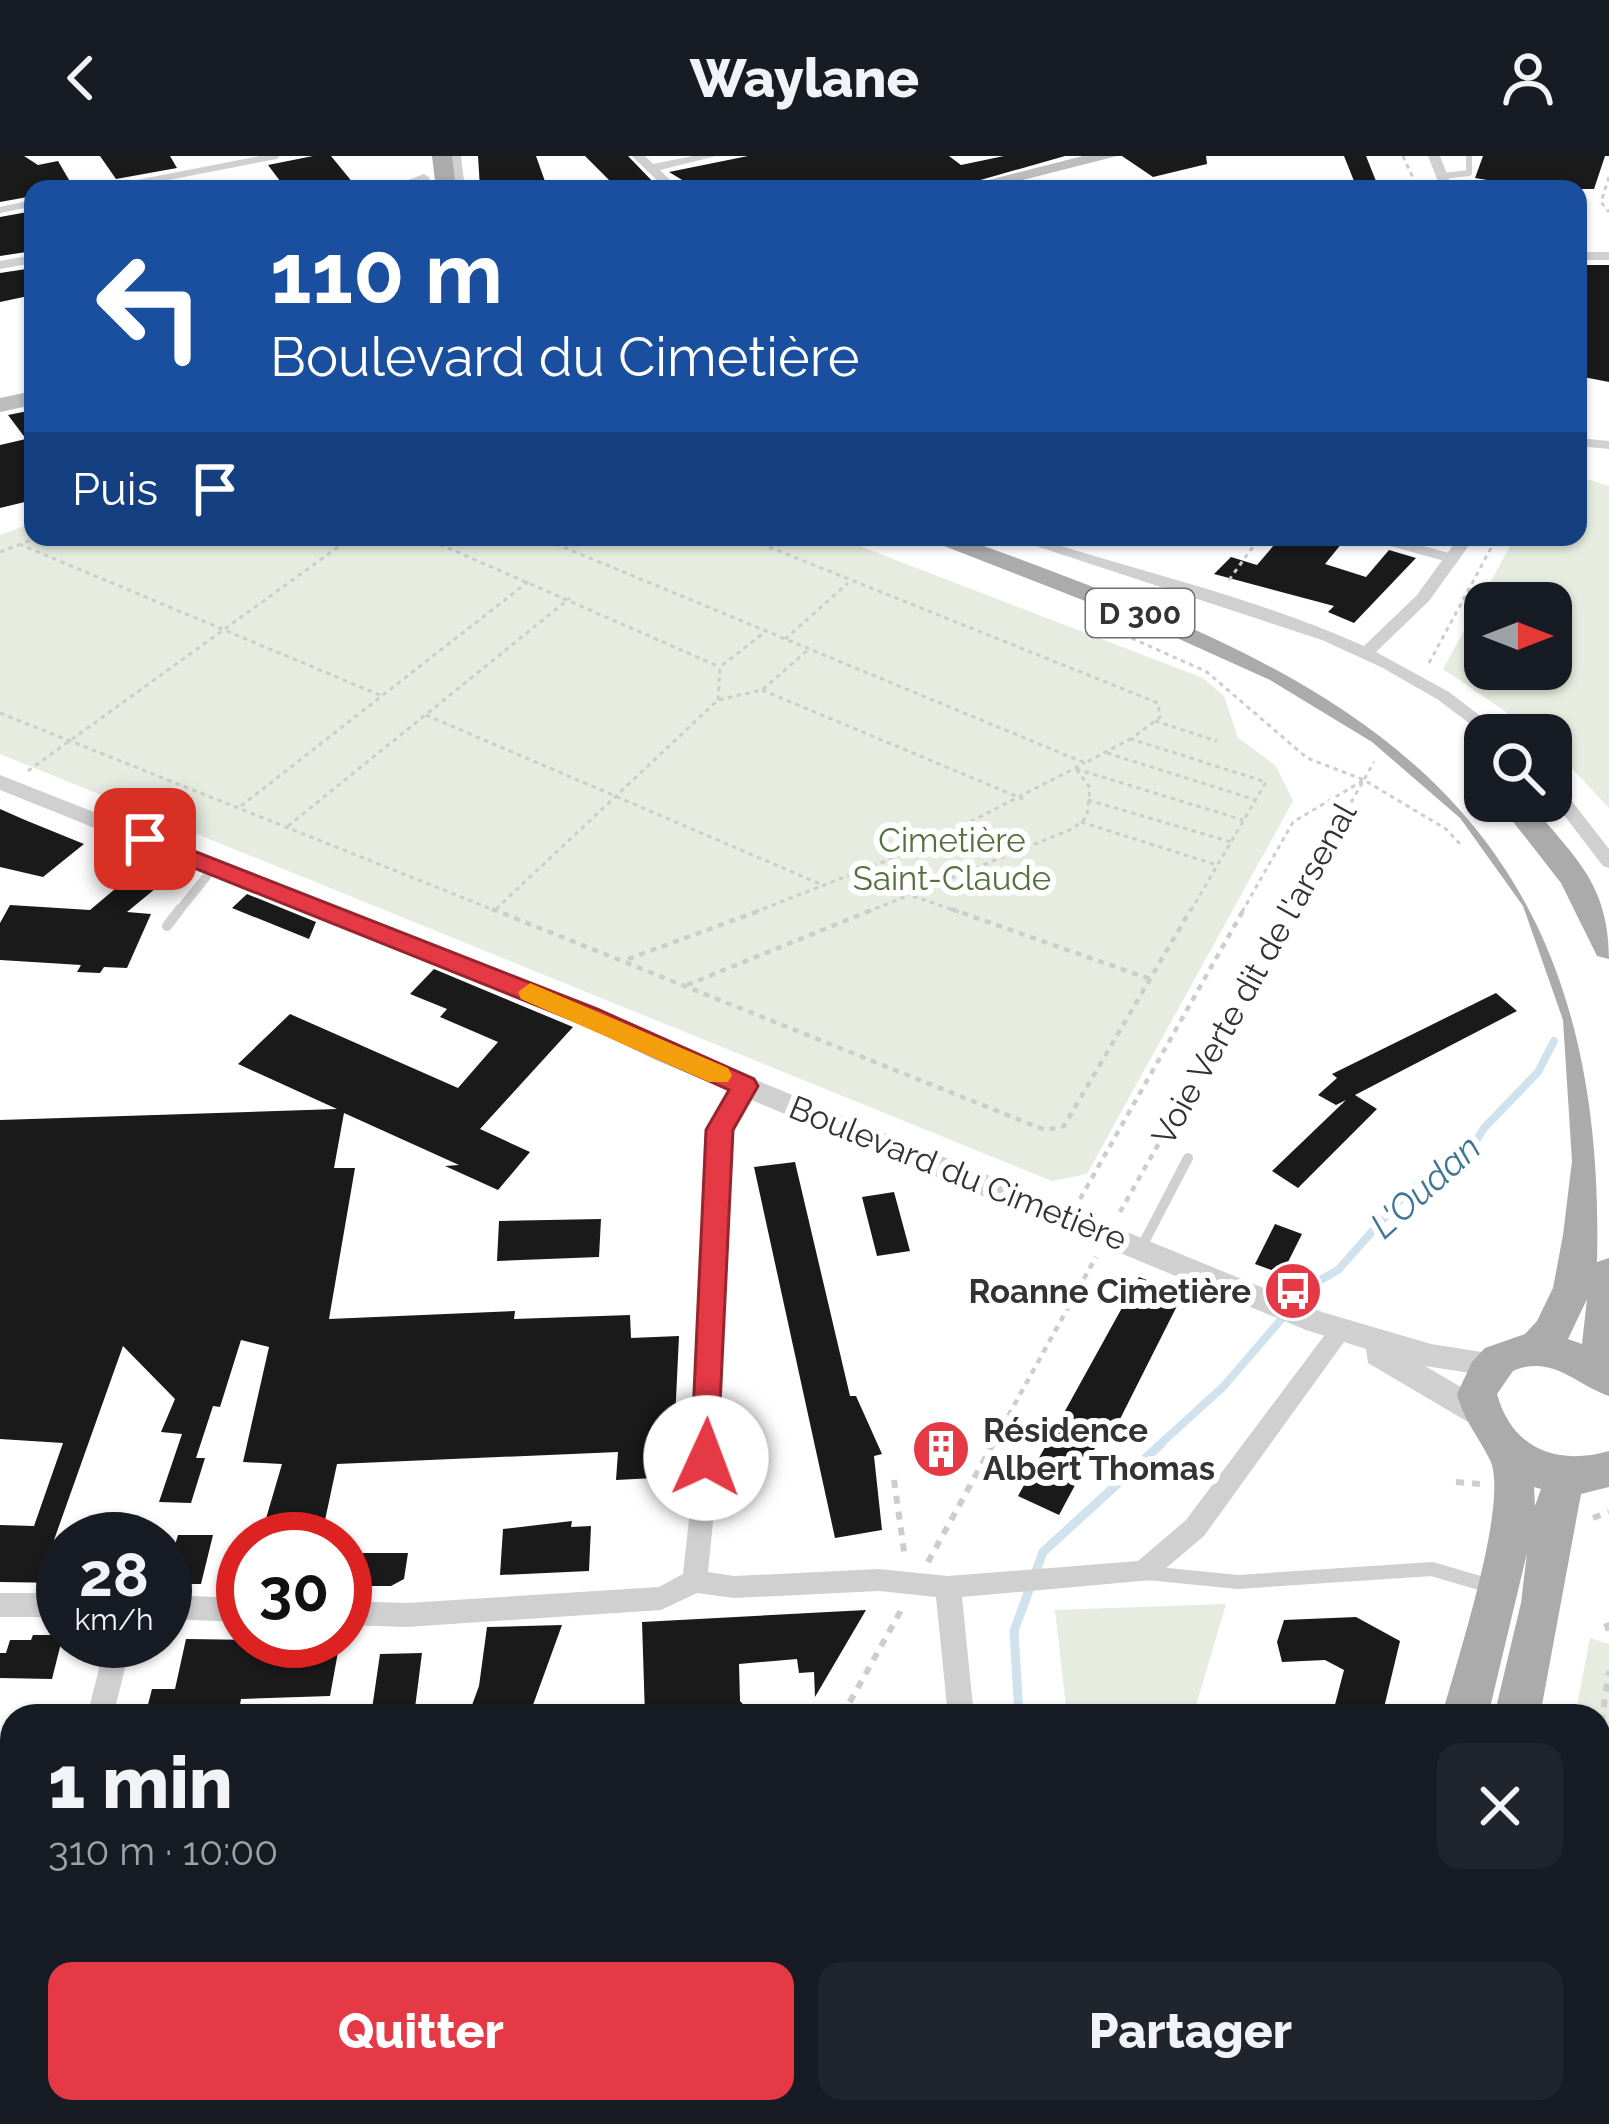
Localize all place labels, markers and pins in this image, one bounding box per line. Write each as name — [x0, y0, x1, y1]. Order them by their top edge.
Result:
pin — [94, 788, 196, 890]
bus stop icon: Roanne Cimetière — [1262, 1260, 1324, 1322]
place label: Roanne Cimetière — [969, 1272, 1251, 1311]
place label: Résidence Albert Thomas — [983, 1411, 1215, 1488]
building icon: Résidence Albert Thomas — [910, 1418, 972, 1480]

